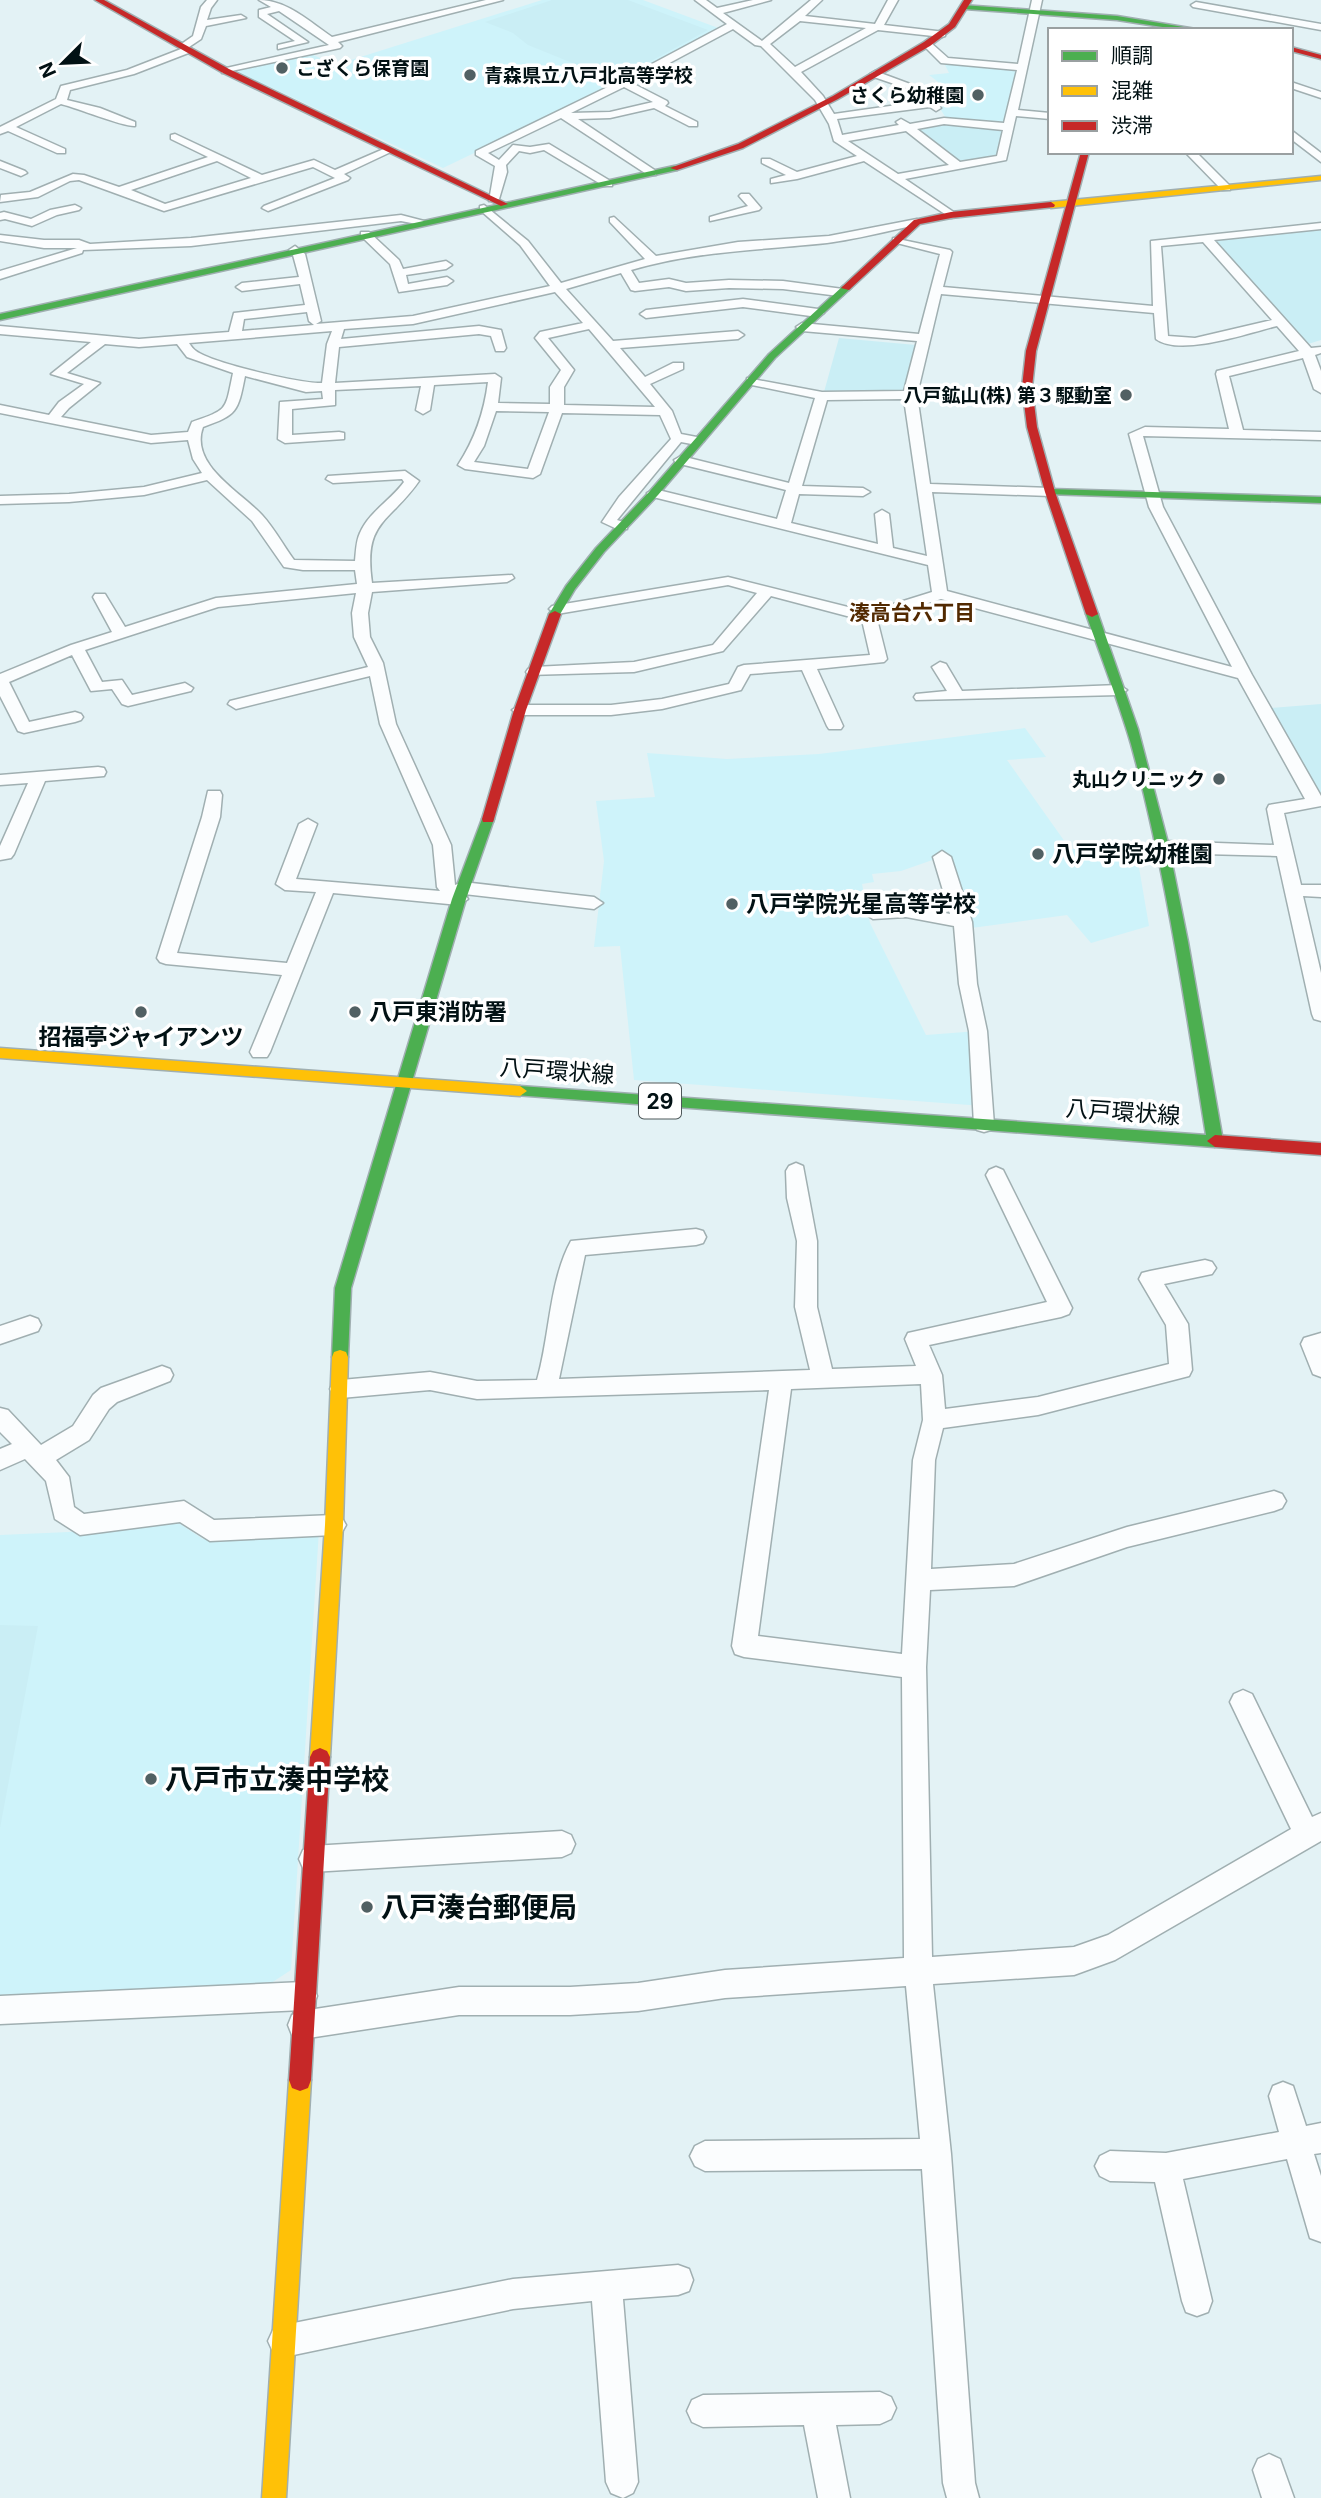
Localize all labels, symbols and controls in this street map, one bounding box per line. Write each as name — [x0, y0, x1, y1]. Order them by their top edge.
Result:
north arrow — [28, 28, 98, 98]
legend — [1048, 28, 1293, 154]
text: 順調 — [1111, 43, 1153, 68]
place label: こざくら保育園 — [296, 57, 429, 80]
text: N — [34, 58, 61, 81]
marker: こざくら保育園 — [274, 60, 290, 76]
place label: 青森県立八戸北高等学校 — [484, 64, 693, 87]
marker: 青森県立八戸北高等学校 — [462, 67, 478, 83]
text: 混雑 — [1111, 78, 1153, 103]
place label: さくら幼稚園 — [850, 84, 964, 107]
marker: さくら幼稚園 — [970, 87, 986, 103]
text: 渋滞 — [1111, 113, 1153, 138]
place label: 八戸鉱山(株) 第３駆動室 — [903, 384, 1112, 407]
marker: 八戸鉱山(株) 第３駆動室 — [1118, 387, 1134, 403]
district label: 湊高台六丁目 — [849, 600, 975, 625]
place label: 丸山クリニック — [1072, 768, 1205, 791]
marker: 丸山クリニック — [1211, 771, 1227, 787]
place label: 八戸学院幼稚園 — [1052, 840, 1213, 868]
marker: 八戸学院幼稚園 — [1030, 846, 1046, 862]
place label: 八戸学院光星高等学校 — [746, 890, 976, 918]
marker: 八戸学院光星高等学校 — [724, 896, 740, 912]
place label: 八戸東消防署 — [369, 998, 507, 1026]
marker: 招福亭ジャイアンツ — [133, 1004, 149, 1020]
marker: 八戸東消防署 — [347, 1004, 363, 1020]
place label: 招福亭ジャイアンツ — [39, 1023, 243, 1051]
street label: 八戸環状線 — [499, 1053, 615, 1089]
road number: 29 — [639, 1084, 681, 1118]
street label: 八戸環状線 — [1065, 1094, 1181, 1130]
place label: 八戸市立湊中学校 — [165, 1762, 389, 1796]
marker: 八戸市立湊中学校 — [143, 1771, 159, 1787]
place label: 八戸湊台郵便局 — [381, 1890, 577, 1924]
marker: 八戸湊台郵便局 — [359, 1899, 375, 1915]

